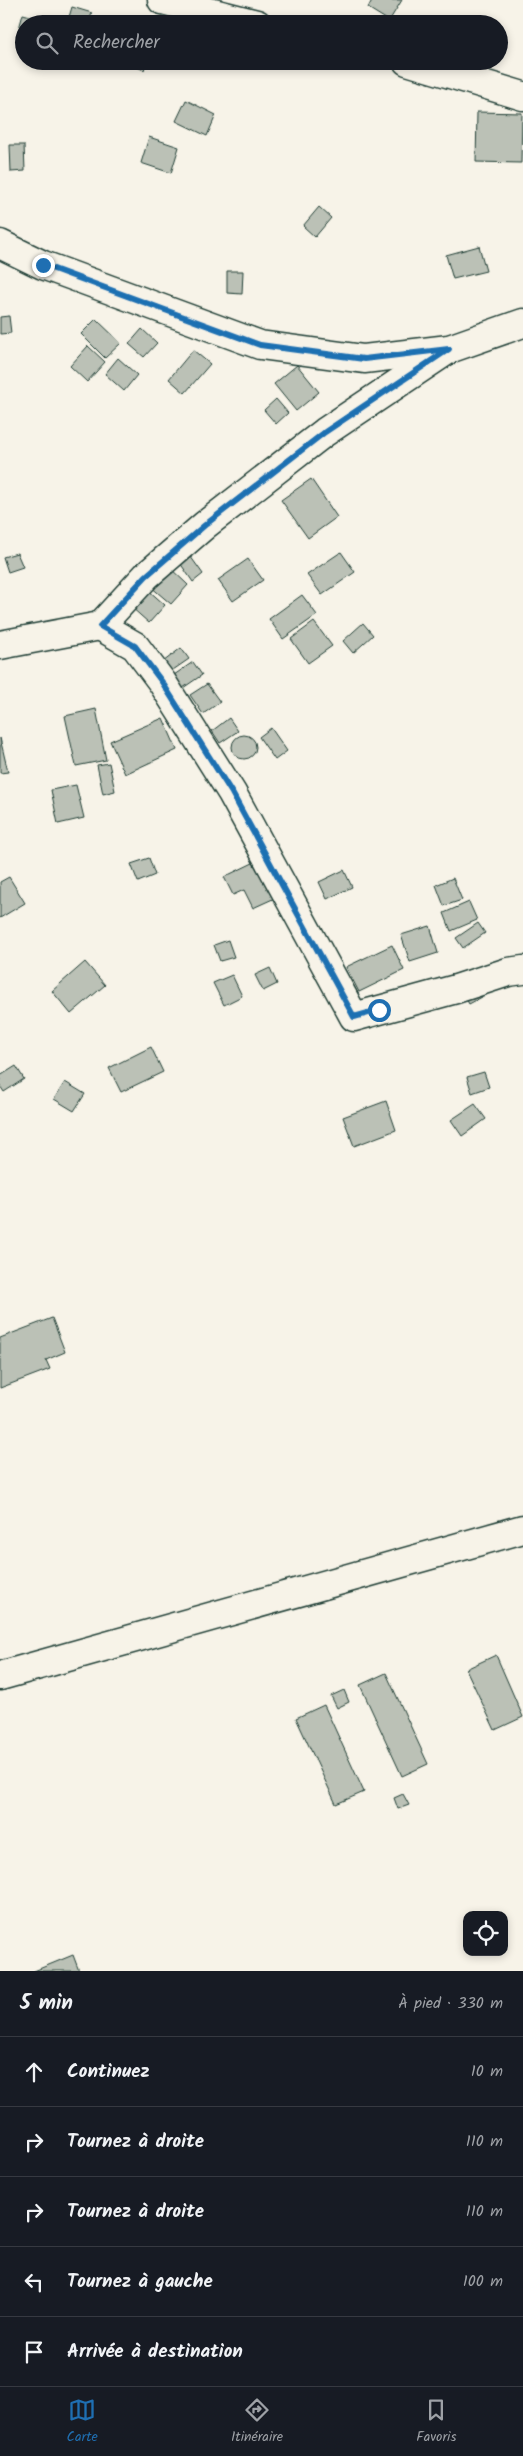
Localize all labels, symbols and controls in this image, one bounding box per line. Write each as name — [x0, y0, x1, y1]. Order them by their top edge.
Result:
search box — [15, 15, 508, 70]
text: Rechercher — [73, 28, 160, 58]
icon: search — [33, 29, 61, 57]
route end — [32, 254, 55, 277]
route start — [368, 999, 391, 1022]
map controls — [463, 1911, 508, 1956]
button: locate — [463, 1911, 508, 1956]
text: 5 min — [20, 1987, 73, 2020]
text: À pied · 330 m — [398, 1991, 503, 2016]
text: Continuez — [67, 2057, 150, 2087]
icon: ahead — [20, 2058, 48, 2086]
text: 10 m — [471, 2059, 503, 2084]
text: Tournez à droite — [67, 2127, 204, 2157]
icon: right — [20, 2128, 48, 2156]
text: 110 m — [466, 2129, 503, 2154]
text: Tournez à droite — [67, 2197, 204, 2227]
icon: right — [20, 2198, 48, 2226]
text: 110 m — [466, 2199, 503, 2224]
text: Tournez à gauche — [67, 2267, 213, 2297]
icon: left — [20, 2268, 48, 2296]
text: 100 m — [463, 2269, 503, 2294]
text: Arrivée à destination — [67, 2337, 243, 2367]
icon: arrive — [20, 2338, 48, 2366]
tab: Carte — [67, 2396, 98, 2448]
tab: Itinéraire — [231, 2396, 283, 2448]
tab: Favoris — [416, 2396, 456, 2448]

